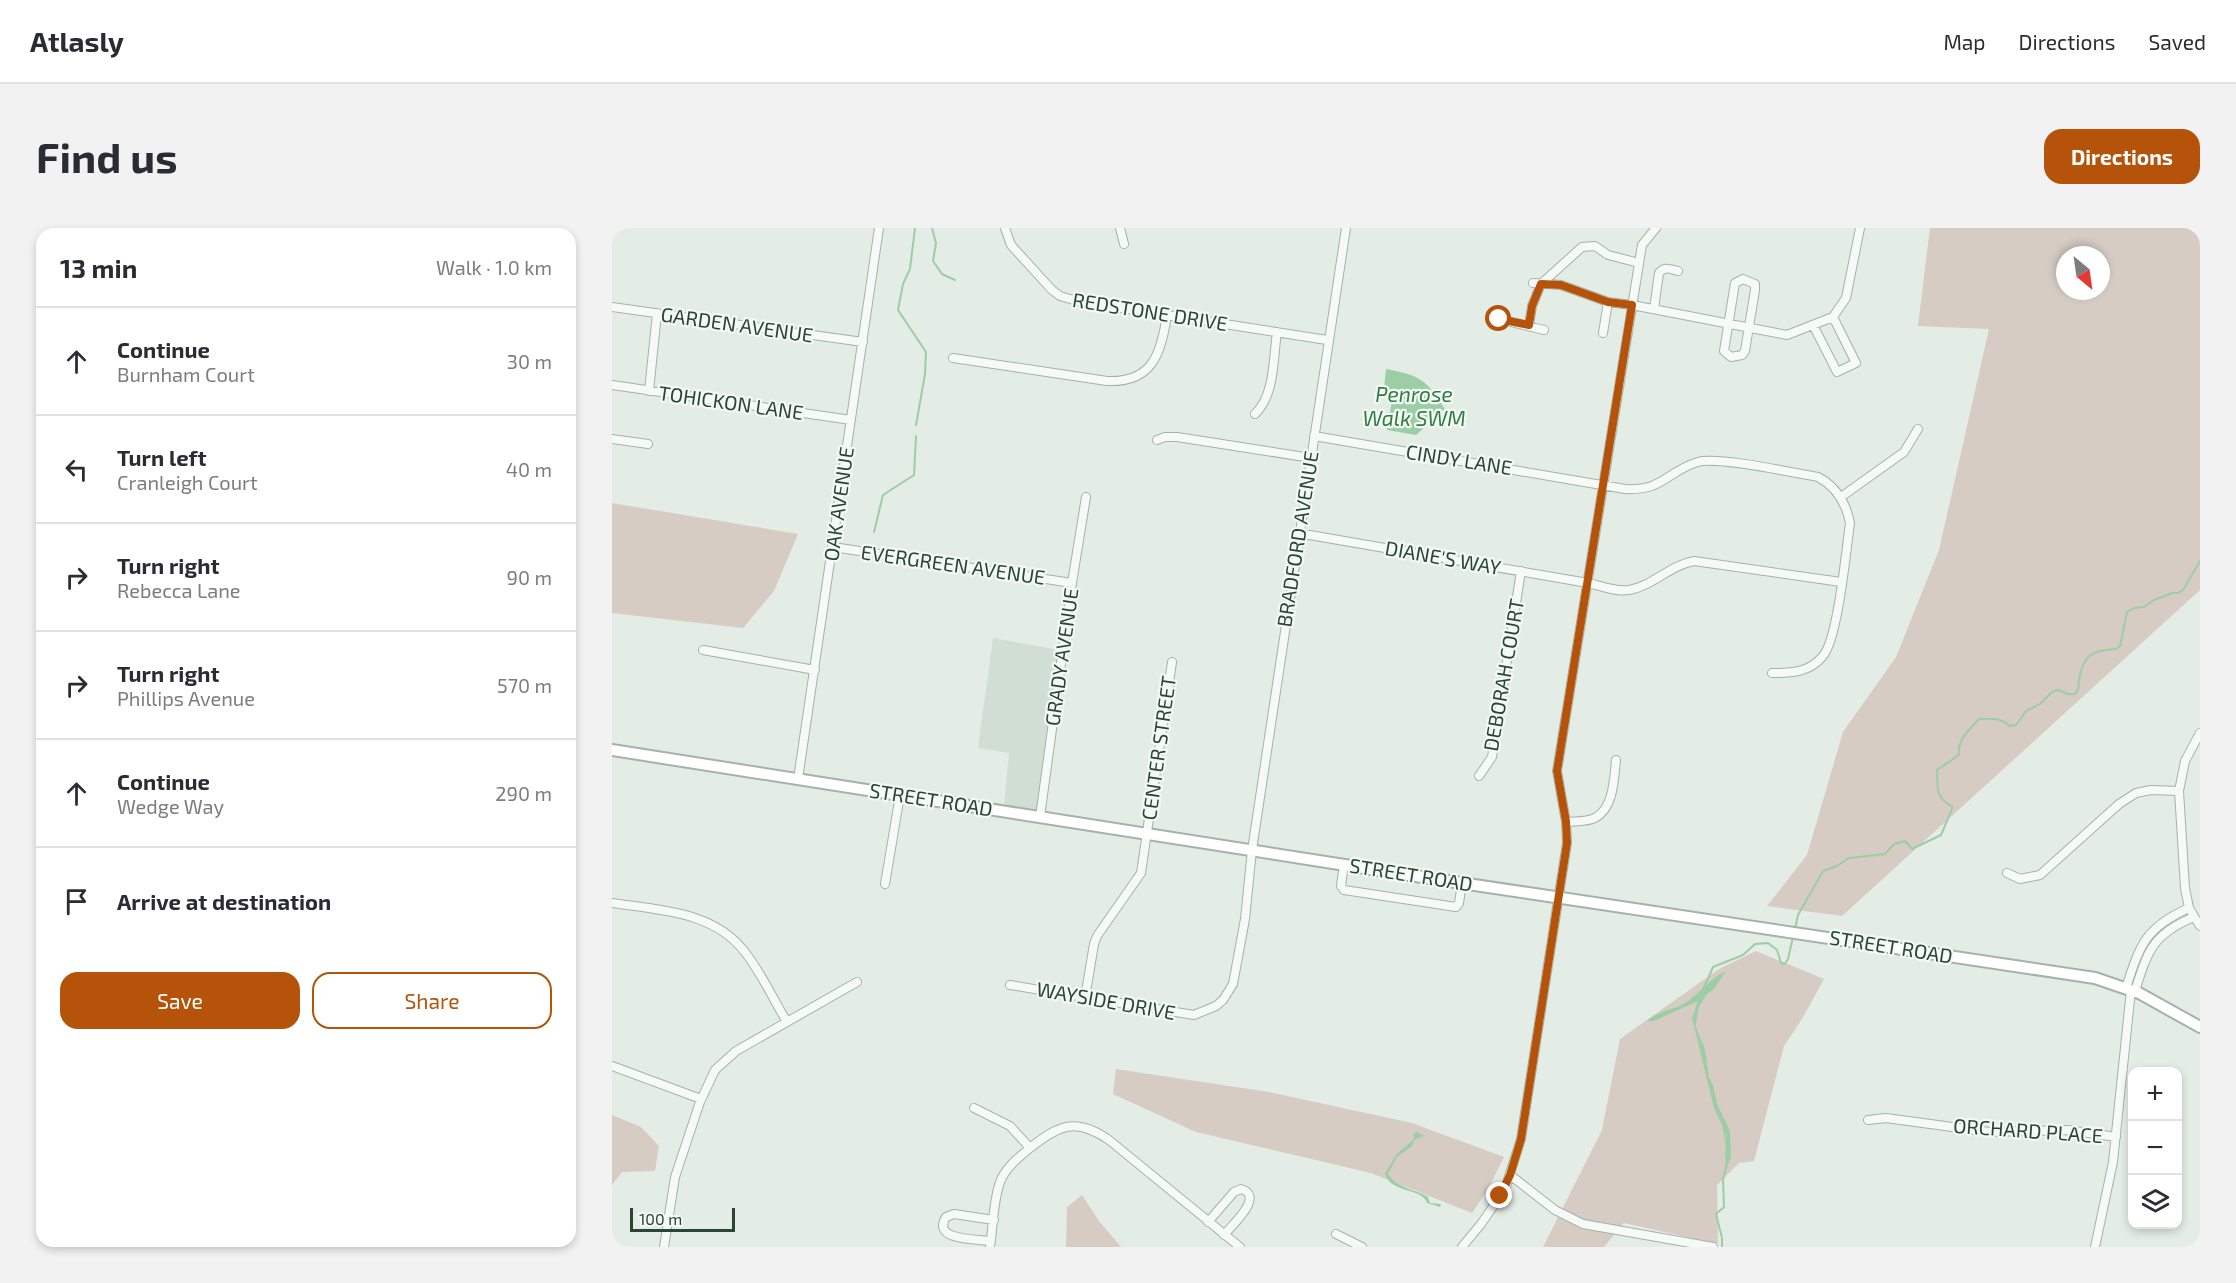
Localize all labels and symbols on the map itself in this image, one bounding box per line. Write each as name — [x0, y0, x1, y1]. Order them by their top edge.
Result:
north arrow — [2056, 246, 2110, 300]
street label: REDSTONE DRIVE — [1071, 287, 1229, 335]
street label: GARDEN AVENUE — [659, 301, 815, 347]
route start — [1485, 305, 1511, 331]
street label: TOHICKON LANE — [657, 380, 805, 424]
water label: Penrose Walk SWM — [1362, 381, 1466, 430]
street label: CINDY LANE — [1404, 439, 1514, 479]
street label: OAK AVENUE — [818, 445, 858, 563]
street label: BRADFORD AVENUE — [1271, 449, 1323, 629]
street label: DIANE'S WAY — [1383, 535, 1504, 579]
street label: EVERGREEN AVENUE — [859, 539, 1047, 589]
street label: GRADY AVENUE — [1039, 586, 1083, 727]
street label: DEBORAH COURT — [1478, 596, 1528, 753]
street label: CENTER STREET — [1136, 674, 1180, 822]
street label: STREET ROAD — [868, 777, 995, 821]
street label: STREET ROAD — [1348, 852, 1475, 896]
street label: STREET ROAD — [1828, 924, 1955, 968]
street label: WAYSIDE DRIVE — [1035, 976, 1178, 1024]
street label: ORCHARD PLACE — [1952, 1113, 2104, 1147]
route end — [1486, 1182, 1512, 1208]
scale bar — [630, 1205, 735, 1232]

